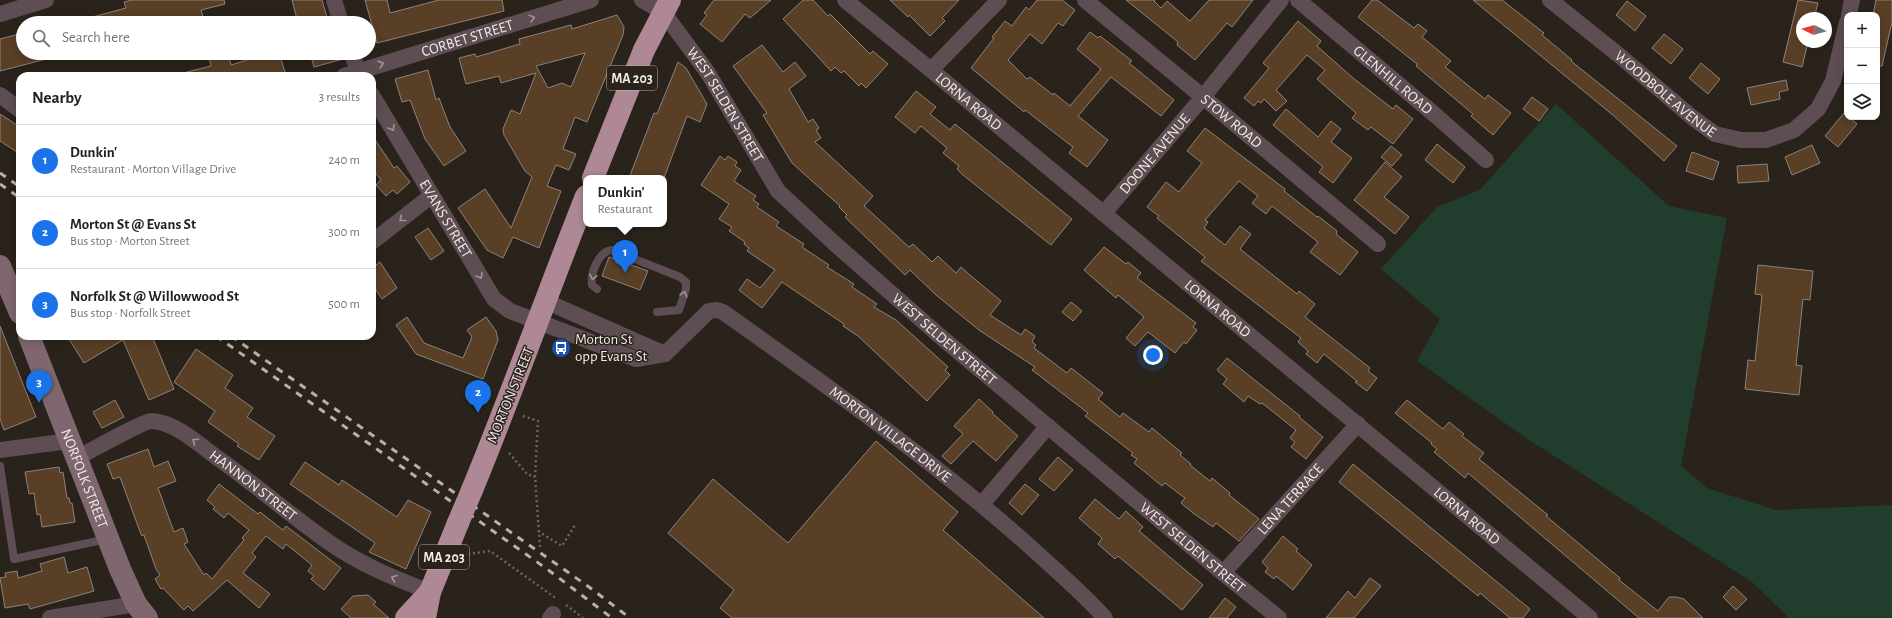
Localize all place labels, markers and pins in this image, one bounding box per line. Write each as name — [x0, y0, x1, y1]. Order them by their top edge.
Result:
pin: 1 — [612, 240, 638, 273]
place label: Morton St opp Evans St — [575, 332, 648, 364]
bus stop icon: Morton St opp Evans St — [550, 337, 572, 359]
pin: 3 — [26, 370, 52, 403]
pin: 2 — [465, 380, 491, 413]

